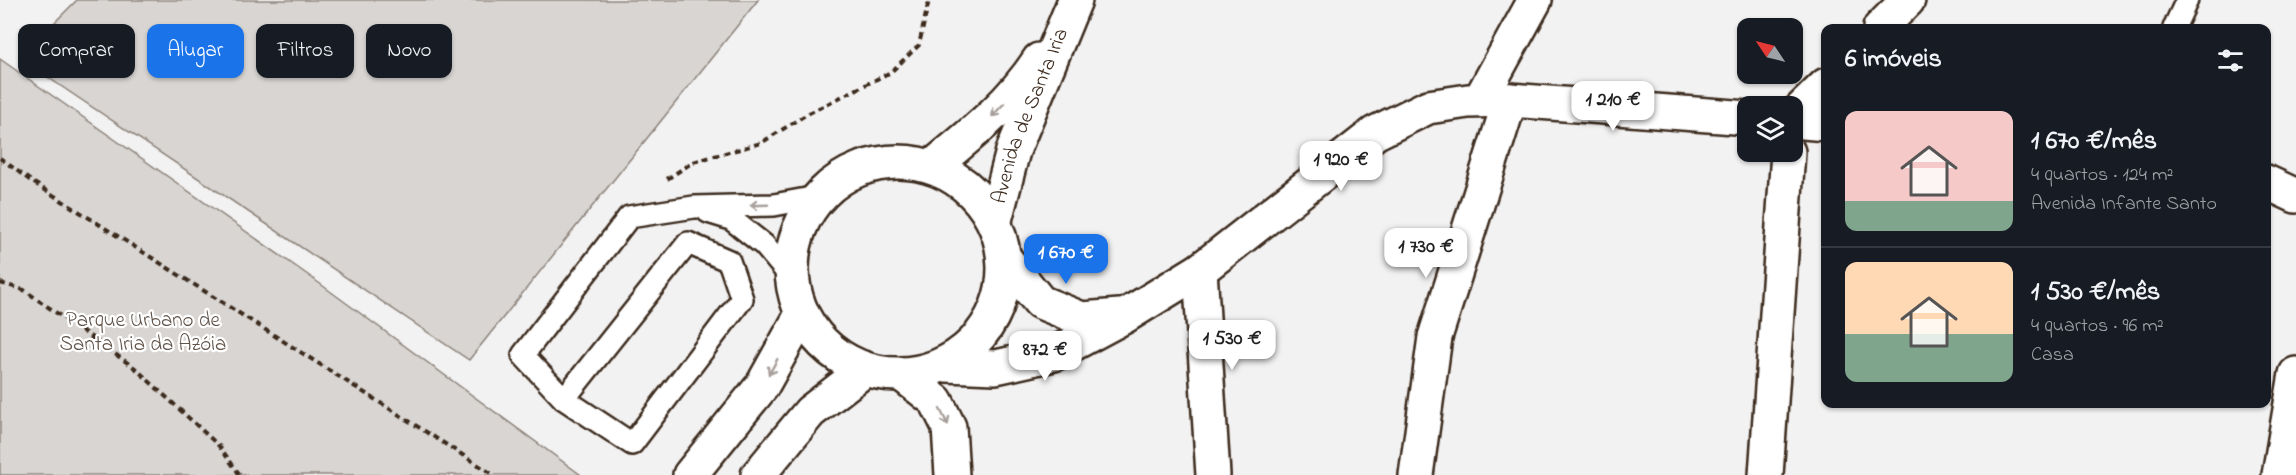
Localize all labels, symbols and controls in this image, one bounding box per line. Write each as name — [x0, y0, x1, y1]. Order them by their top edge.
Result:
north arrow — [1737, 18, 1803, 84]
map controls — [1737, 18, 1803, 162]
chip: Comprar — [18, 24, 135, 78]
chip: Alugar — [147, 24, 244, 78]
chip: Filtros — [256, 24, 354, 78]
chip: Novo — [366, 24, 452, 78]
street label: Avenida de Santa Iria — [985, 24, 1077, 207]
text: 6 imóveis — [1845, 41, 1942, 79]
icon: filters — [2214, 44, 2247, 77]
pin: 1 210 € — [1558, 81, 1668, 132]
text: 1 210 € — [1585, 86, 1641, 115]
button: layers — [1737, 96, 1803, 162]
one-way arrow — [991, 102, 1005, 117]
text: 1 670 €/mês — [2031, 123, 2157, 161]
icon: home — [1893, 135, 1965, 207]
pin: 1 920 € — [1286, 141, 1396, 192]
text: 1 920 € — [1314, 146, 1368, 175]
text: 4 quartos · 124 m² — [2031, 161, 2174, 190]
text: Avenida Infante Santo — [2031, 190, 2217, 219]
one-way arrow — [750, 200, 770, 211]
pin: 1 730 € — [1371, 228, 1481, 279]
text: 1 730 € — [1398, 233, 1454, 262]
pin: 1 670 € — [1011, 234, 1121, 285]
text: 1 670 € — [1038, 239, 1094, 268]
text: 1 530 €/mês — [2031, 274, 2160, 312]
icon: home — [1893, 286, 1965, 358]
park label: Parque Urbano de Santa Iria da Azóia — [60, 306, 226, 360]
text: 4 quartos · 96 m² — [2031, 312, 2164, 341]
pin: 1 530 € — [1177, 320, 1287, 371]
text: 1 530 € — [1203, 325, 1261, 354]
pin: 872 € — [1003, 331, 1087, 382]
text: 872 € — [1023, 336, 1067, 365]
text: Casa — [2031, 341, 2074, 370]
one-way arrow — [766, 358, 778, 375]
one-way arrow — [939, 408, 951, 426]

